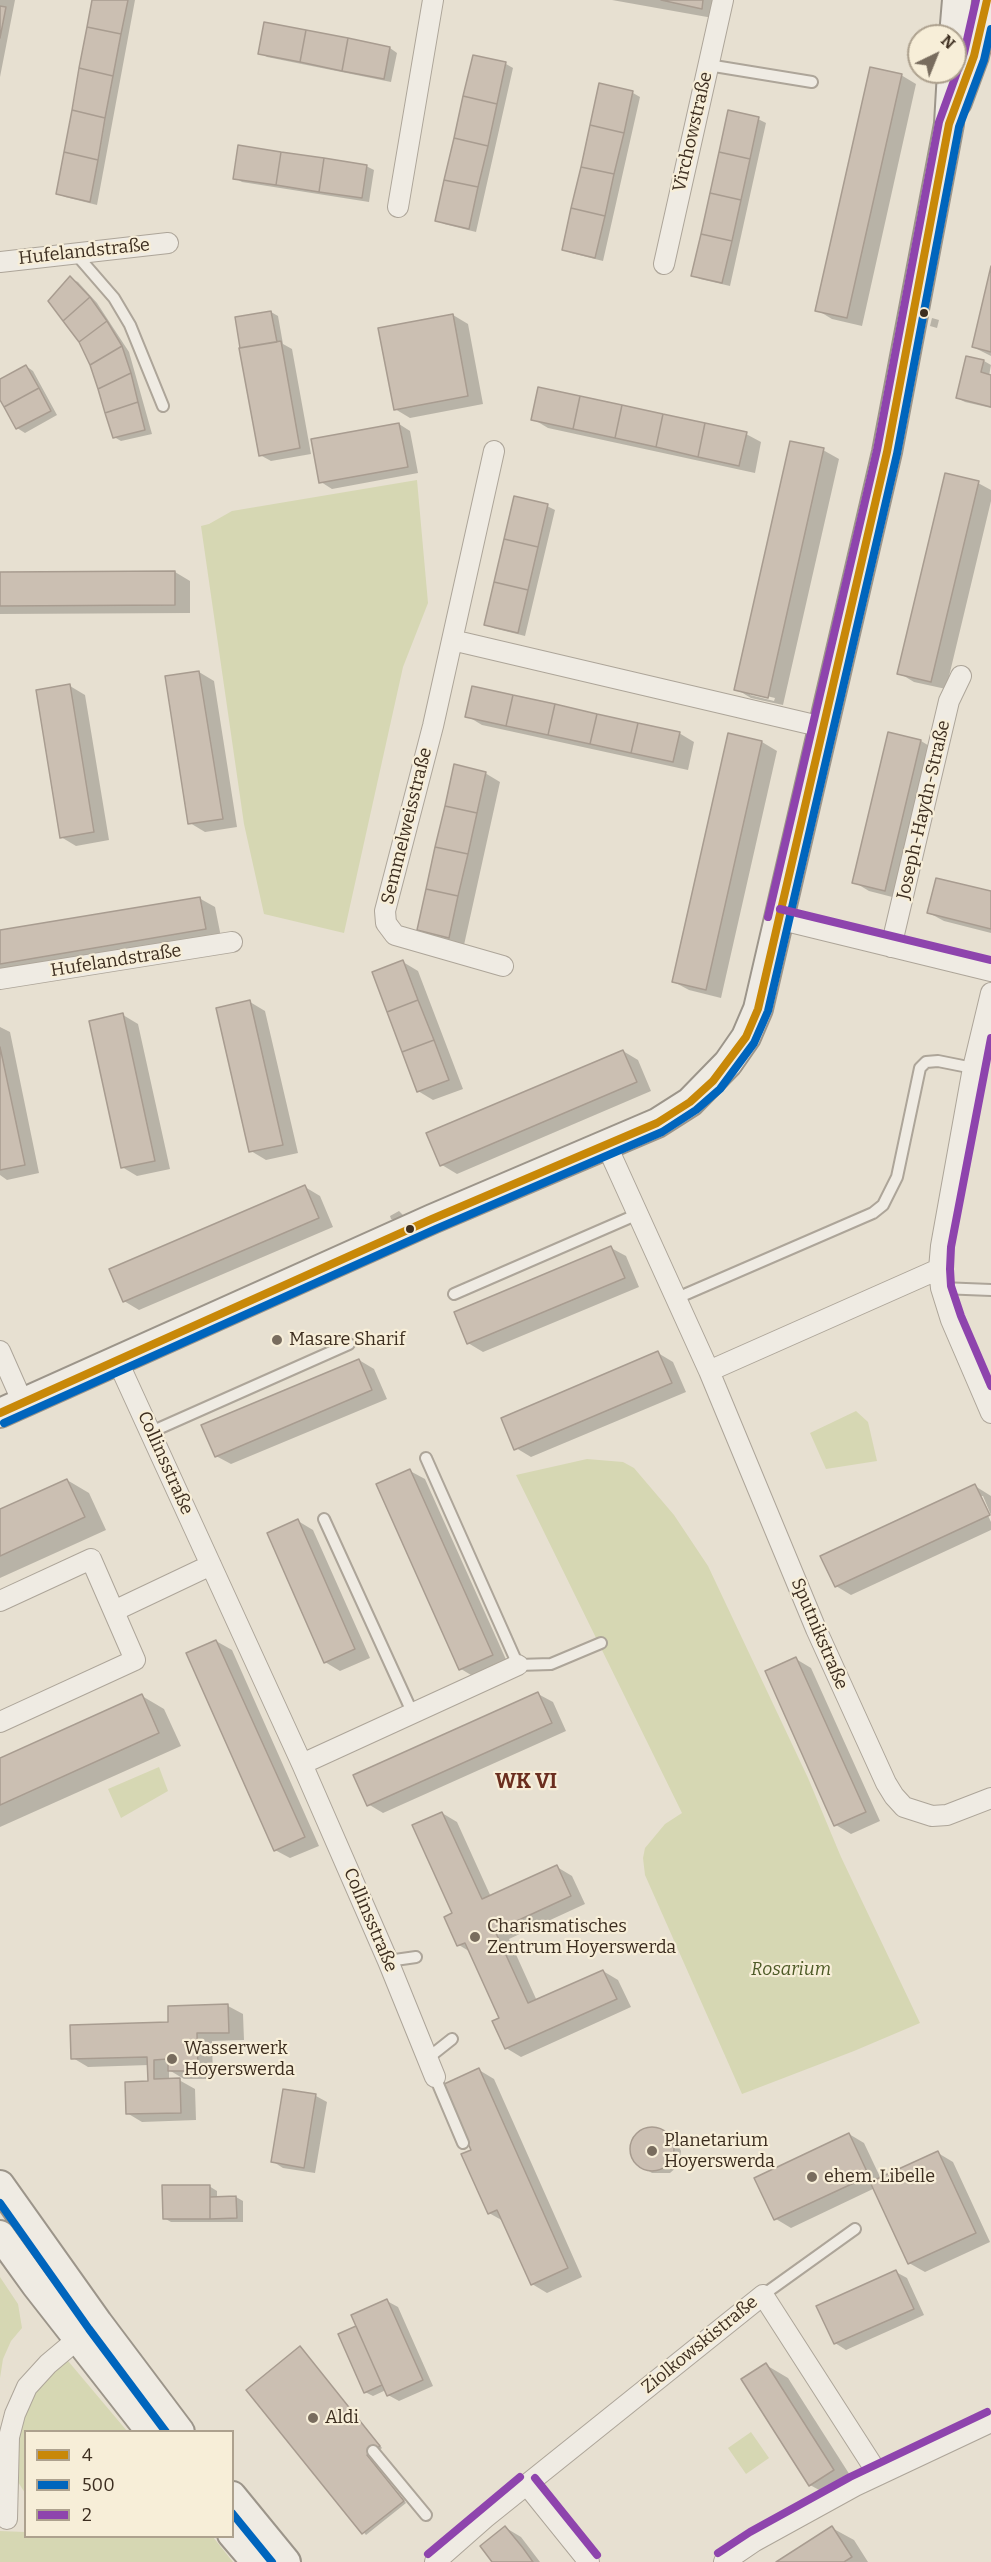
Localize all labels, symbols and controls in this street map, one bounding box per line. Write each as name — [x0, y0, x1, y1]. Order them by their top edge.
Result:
north arrow — [907, 24, 967, 84]
text: N — [937, 31, 959, 53]
street label: Virchowstraße — [669, 70, 717, 194]
street label: Hufelandstraße — [17, 234, 151, 270]
unlabelled marker — [918, 307, 930, 319]
street label: Joseph-Haydn-Straße — [893, 718, 955, 902]
street label: Semmelweisstraße — [377, 745, 437, 907]
street label: Hufelandstraße — [49, 940, 183, 982]
unlabelled marker — [404, 1223, 416, 1235]
place label: Masare Sharif — [289, 1329, 405, 1351]
marker: Masare Sharif — [270, 1333, 284, 1347]
street label: Collinsstraße — [133, 1408, 197, 1518]
street label: Sputnikstraße — [786, 1575, 852, 1693]
district label: WK VI — [495, 1769, 557, 1795]
street label: Collinsstraße — [338, 1865, 402, 1975]
place label: Charismatisches Zentrum Hoyerswerda — [487, 1916, 676, 1958]
marker: Charismatisches Zentrum Hoyerswerda — [468, 1930, 482, 1944]
park label: Rosarium — [751, 1959, 831, 1981]
place label: Wasserwerk Hoyerswerda — [184, 2038, 295, 2080]
marker: Wasserwerk Hoyerswerda — [165, 2052, 179, 2066]
place label: Planetarium Hoyerswerda — [664, 2130, 775, 2172]
marker: Planetarium Hoyerswerda — [645, 2144, 659, 2158]
place label: ehem. Libelle — [824, 2166, 935, 2188]
marker: ehem. Libelle — [805, 2170, 819, 2184]
street label: Ziolkowskistraße — [638, 2292, 762, 2398]
place label: Aldi — [325, 2407, 359, 2429]
marker: Aldi — [306, 2411, 320, 2425]
legend — [24, 2430, 234, 2538]
text: 4 — [82, 2444, 93, 2466]
text: 500 — [82, 2474, 115, 2496]
text: 2 — [82, 2504, 92, 2526]

